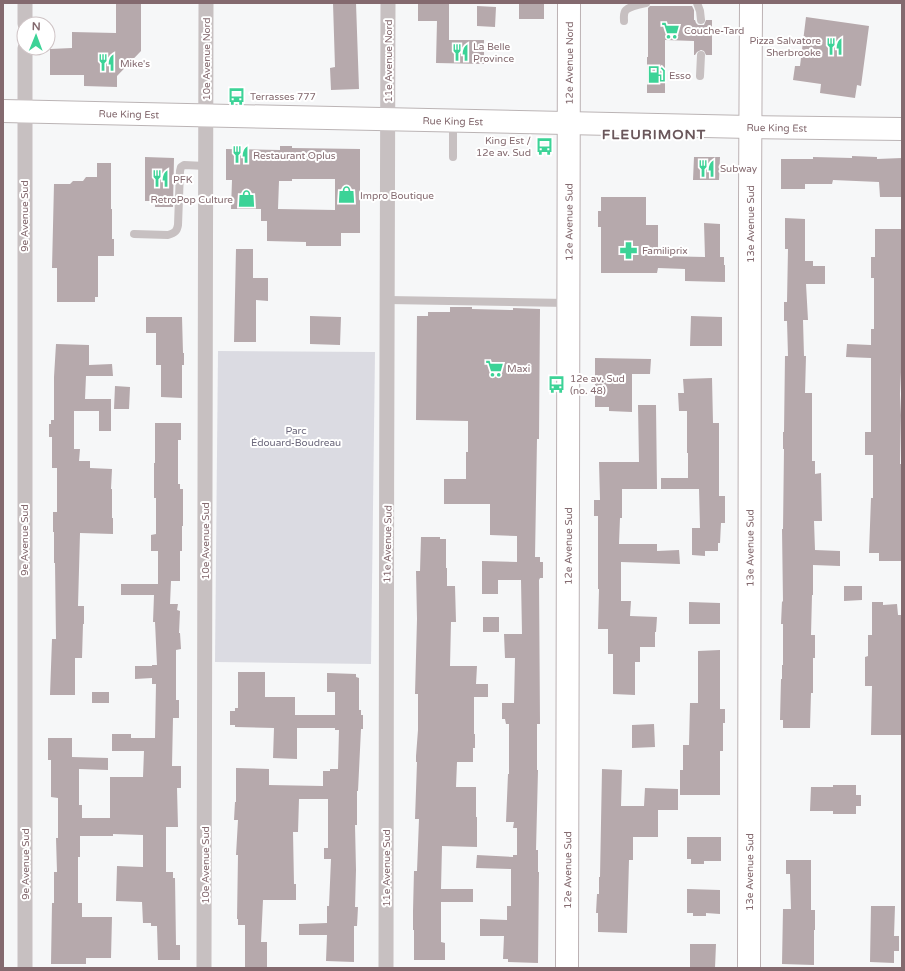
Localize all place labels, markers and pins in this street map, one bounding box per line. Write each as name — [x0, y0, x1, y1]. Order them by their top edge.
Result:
supermarket icon: Couche-Tard — [661, 20, 681, 40]
place label: Couche-Tard — [684, 25, 744, 37]
place label: Pizza Salvatore Sherbrooke — [750, 35, 821, 59]
restaurant icon: Pizza Salvatore Sherbrooke — [824, 36, 844, 56]
place label: La Belle Province — [473, 41, 515, 65]
restaurant icon: La Belle Province — [450, 42, 470, 62]
restaurant icon: Mike's — [97, 53, 117, 73]
place label: Mike's — [120, 58, 150, 70]
fuel station icon: Esso — [646, 65, 666, 85]
place label: Esso — [669, 70, 691, 82]
bus stop icon: Terrasses 777 — [227, 86, 247, 106]
place label: Terrasses 777 — [250, 91, 316, 103]
place label: King Est / 12e av. Sud — [476, 135, 531, 159]
bus stop icon: King Est / 12e av. Sud — [534, 136, 554, 156]
restaurant icon: Restaurant Oplus — [230, 145, 250, 165]
place label: Restaurant Oplus — [253, 150, 336, 162]
restaurant icon: Subway — [697, 158, 717, 178]
place label: Subway — [720, 163, 758, 175]
restaurant icon: PFK — [150, 169, 170, 189]
place label: PFK — [173, 174, 193, 186]
shop icon: Impro Boutique — [337, 185, 357, 205]
shop icon: RetroPop Culture — [236, 189, 256, 209]
place label: Impro Boutique — [360, 190, 434, 202]
place label: RetroPop Culture — [151, 194, 233, 206]
pharmacy icon: Familiprix — [619, 240, 639, 260]
place label: Familiprix — [642, 245, 688, 257]
supermarket icon: Maxi — [484, 358, 504, 378]
place label: Maxi — [507, 363, 530, 375]
place label: 12e av. Sud (no. 48) — [570, 373, 625, 397]
bus stop icon: 12e av. Sud (no. 48) — [547, 374, 567, 394]

